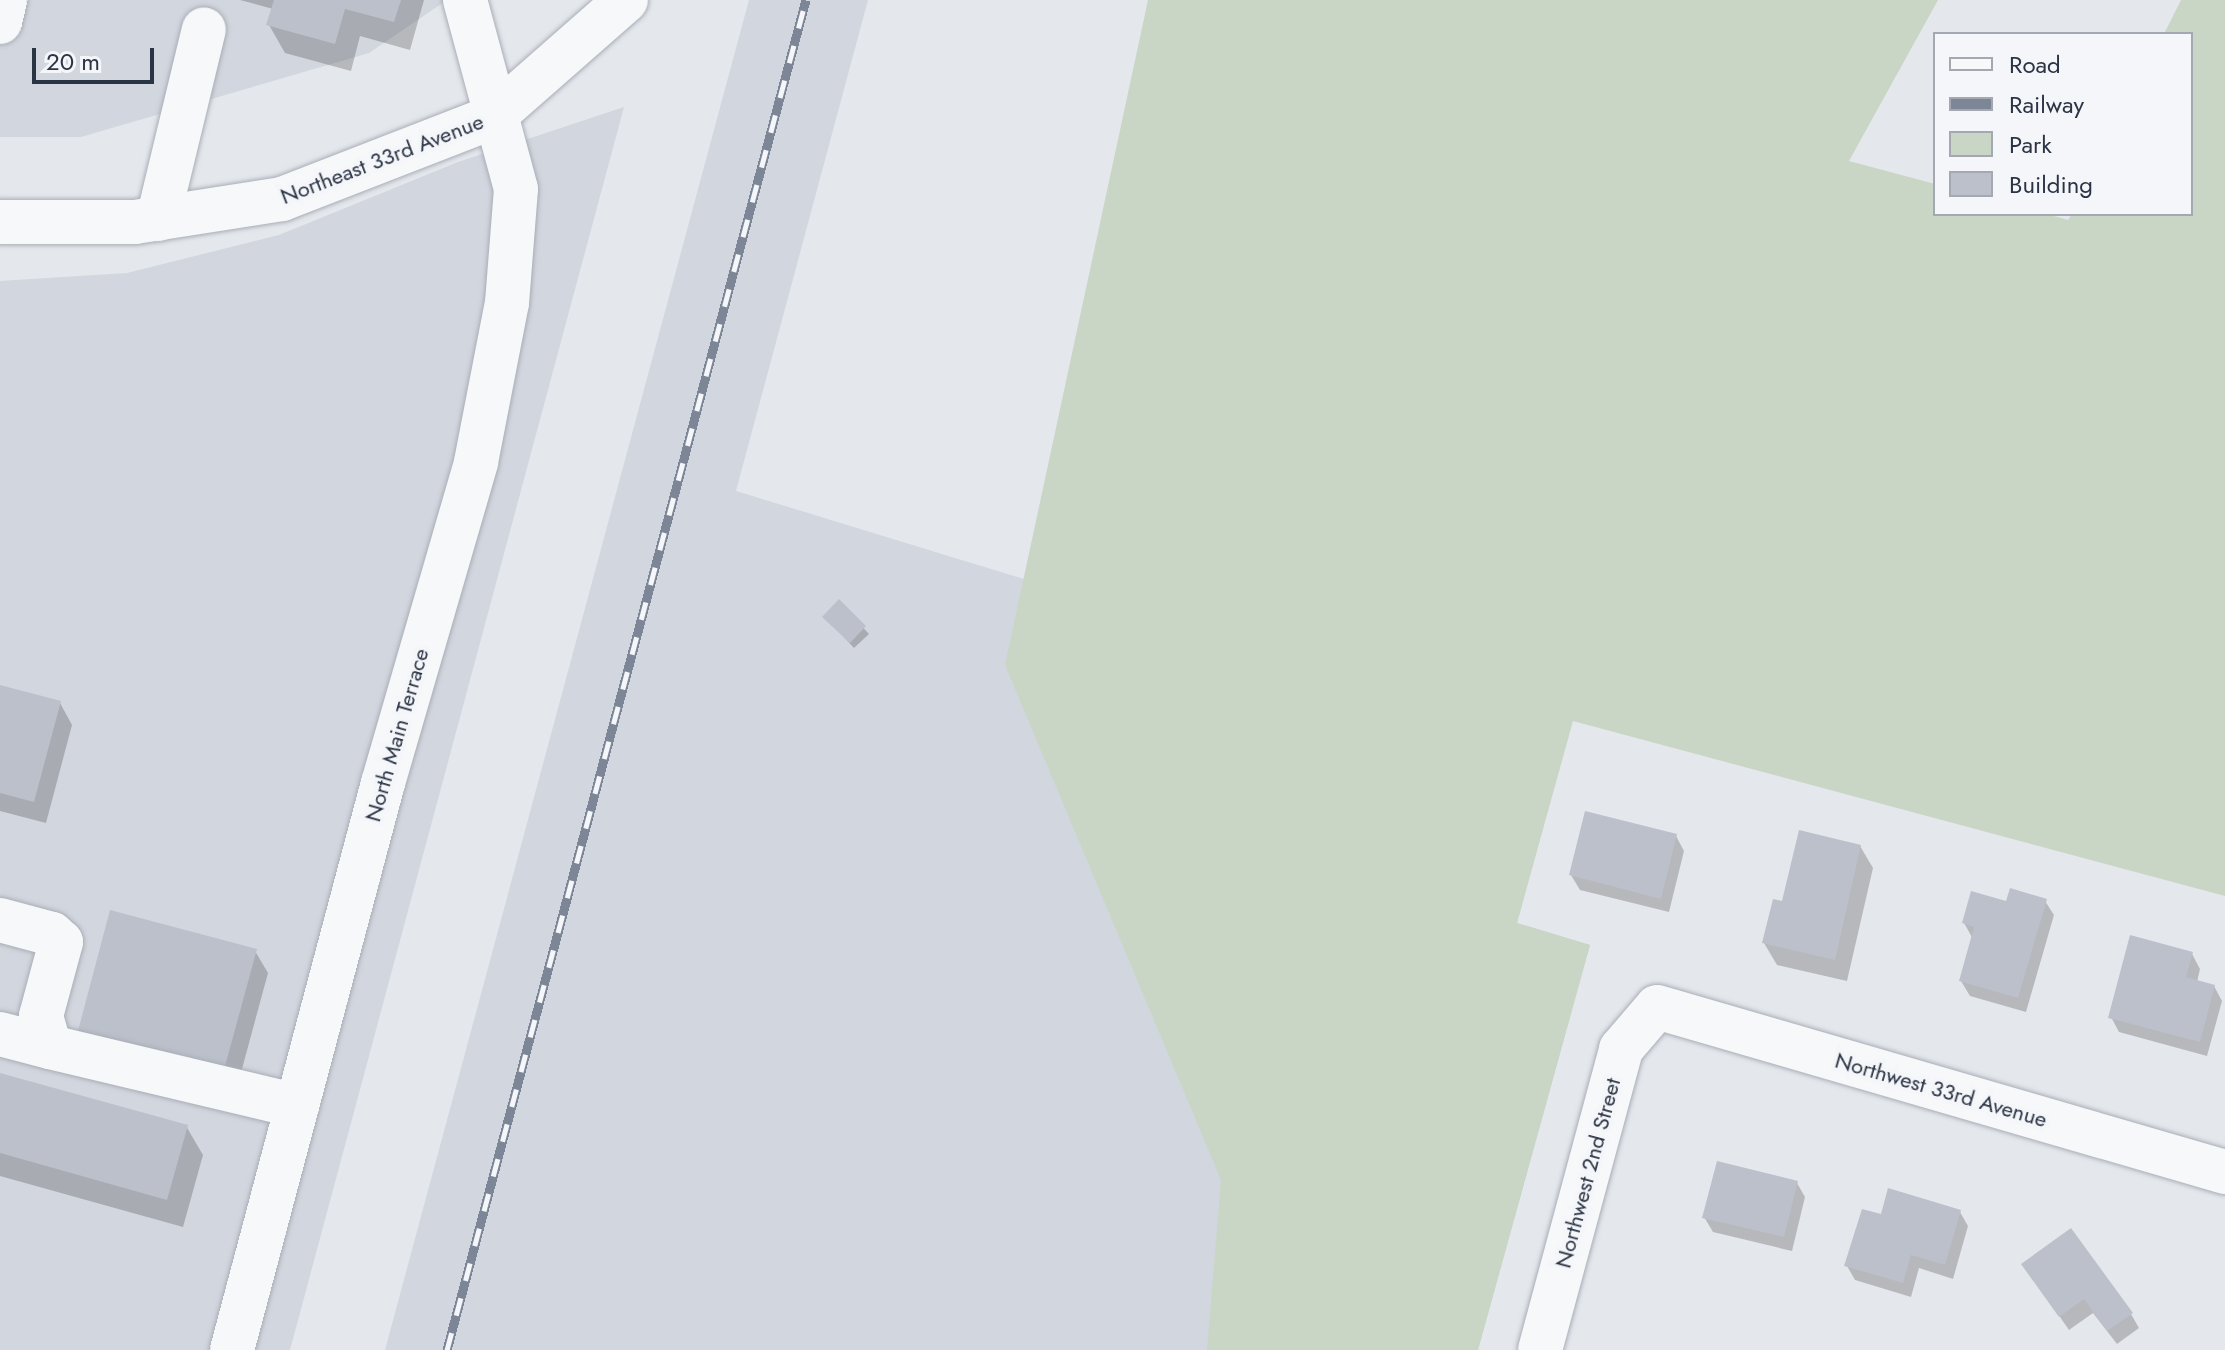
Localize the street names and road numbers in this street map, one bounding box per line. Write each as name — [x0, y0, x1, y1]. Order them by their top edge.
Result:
street label: Northeast 33rd Avenue — [277, 108, 487, 210]
street label: North Main Terrace — [360, 645, 434, 825]
street label: Northwest 33rd Avenue — [1832, 1047, 2050, 1133]
street label: Northwest 2nd Street — [1550, 1075, 1626, 1271]

